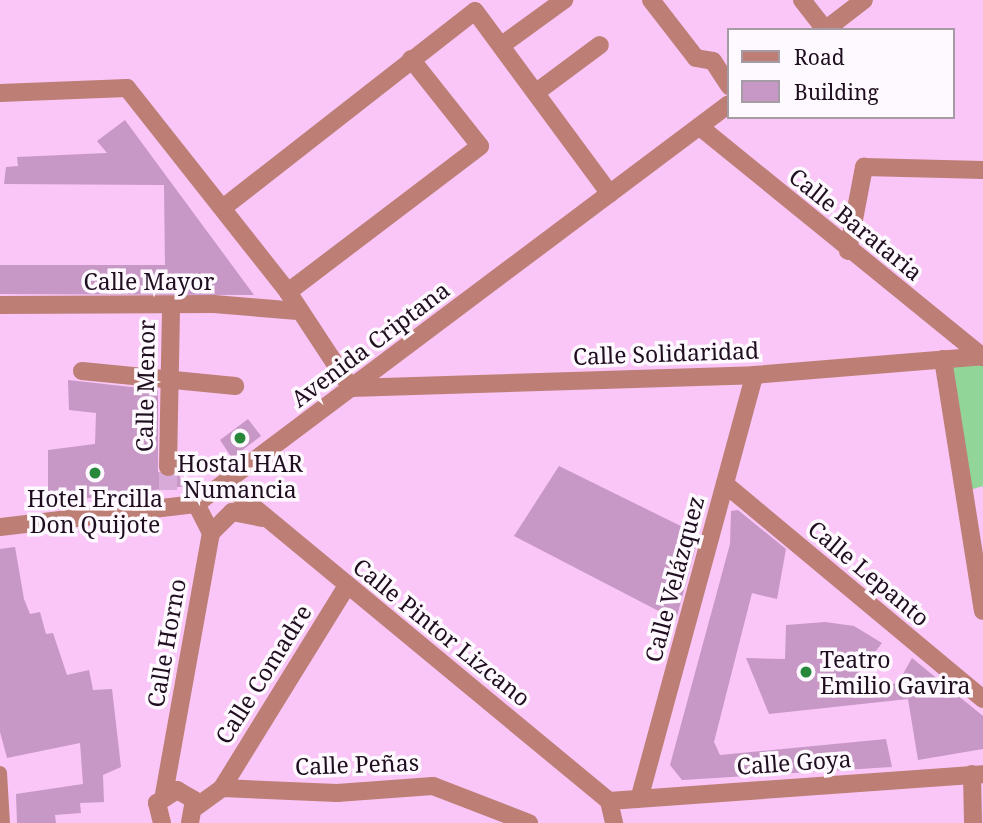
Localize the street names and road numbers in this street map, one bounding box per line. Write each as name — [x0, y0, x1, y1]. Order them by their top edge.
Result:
street label: Calle Barataria — [784, 162, 928, 286]
street label: Calle Mayor — [84, 267, 214, 295]
street label: Avenida Criptana — [285, 276, 455, 412]
street label: Calle Menor — [130, 320, 160, 452]
street label: Calle Solidaridad — [572, 336, 760, 370]
street label: Calle Velázquez — [639, 493, 709, 665]
street label: Calle Lepanto — [803, 514, 935, 632]
street label: Calle Pintor Lizcano — [348, 552, 536, 712]
street label: Calle Horno — [141, 577, 191, 709]
street label: Calle Comadre — [209, 599, 317, 749]
street label: Calle Goya — [736, 744, 852, 780]
street label: Calle Peñas — [295, 748, 419, 780]

